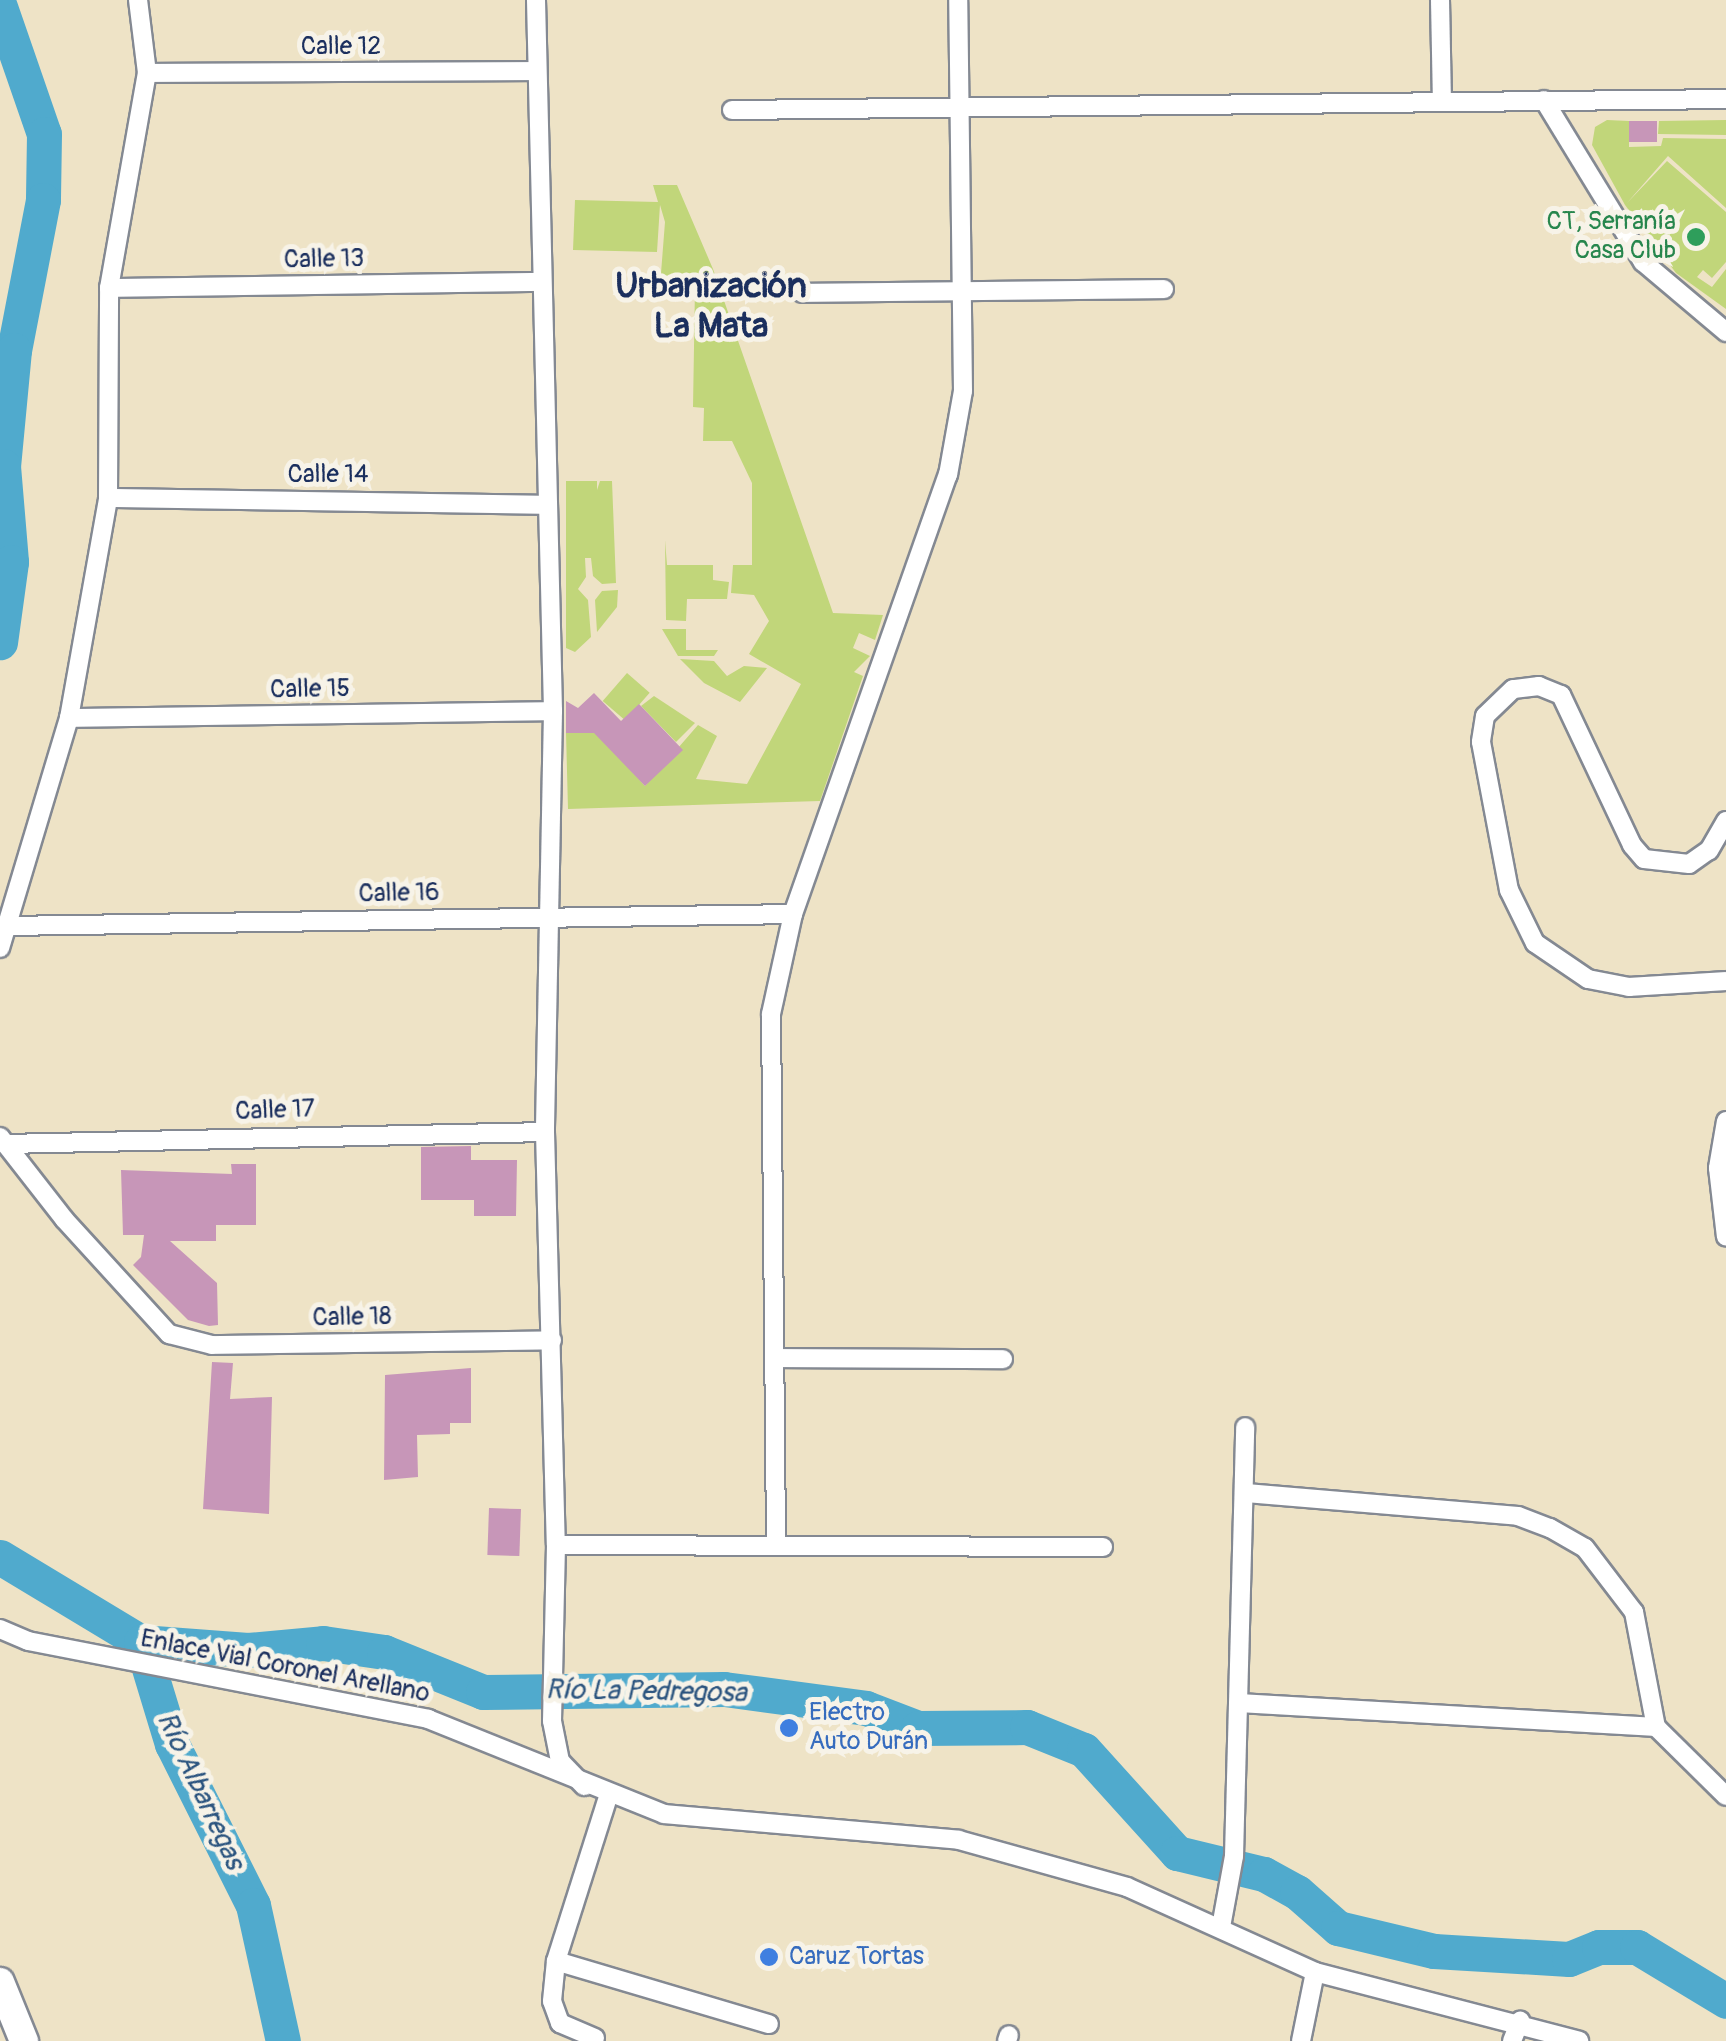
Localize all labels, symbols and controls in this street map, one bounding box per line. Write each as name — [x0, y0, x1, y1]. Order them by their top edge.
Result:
street label: Calle 12 — [301, 32, 381, 62]
place label: CT, Serranía Casa Club — [1547, 208, 1676, 267]
marker: CT, Serranía Casa Club — [1685, 226, 1707, 248]
street label: Calle 13 — [284, 244, 364, 276]
district label: Urbanización La Mata — [615, 265, 807, 347]
street label: Calle 14 — [288, 460, 368, 490]
street label: Calle 15 — [270, 674, 350, 706]
street label: Calle 16 — [358, 878, 440, 910]
street label: Calle 17 — [235, 1095, 315, 1127]
street label: Calle 18 — [312, 1302, 392, 1334]
street label: Enlace Vial Coronel Arellano — [138, 1624, 432, 1710]
water label: Río La Pedregosa — [545, 1673, 747, 1711]
place label: Electro Auto Durán — [809, 1699, 928, 1758]
water label: Río Albarregas — [149, 1707, 251, 1875]
marker: Electro Auto Durán — [778, 1717, 800, 1739]
place label: Caruz Tortas — [789, 1942, 924, 1972]
marker: Caruz Tortas — [758, 1946, 780, 1968]

